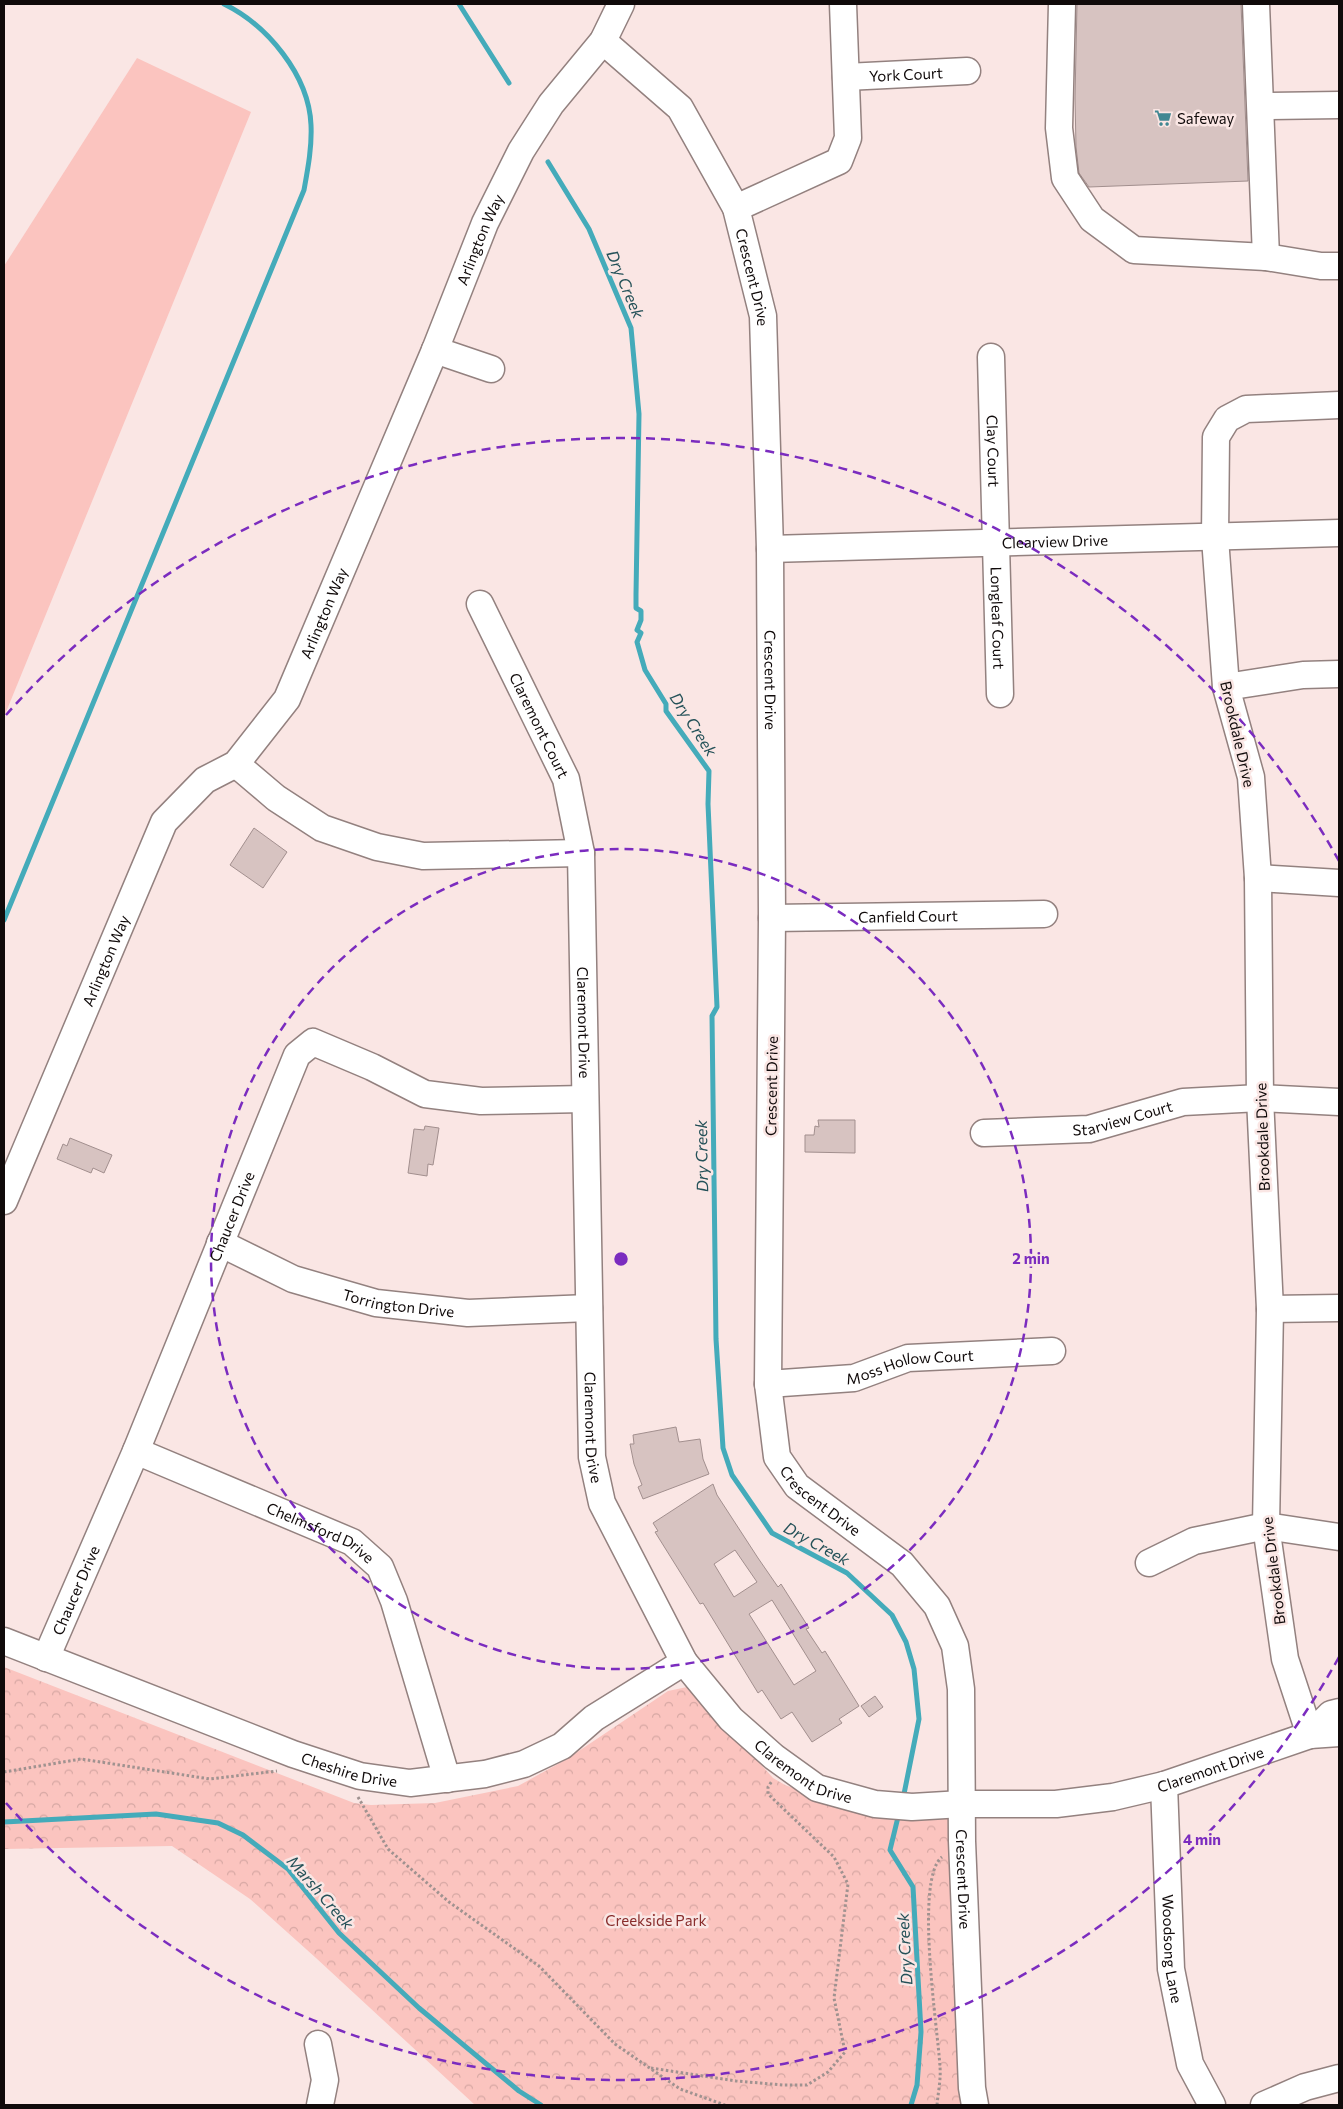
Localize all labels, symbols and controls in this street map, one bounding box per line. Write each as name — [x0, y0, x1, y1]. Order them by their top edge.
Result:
street label: York Court — [868, 63, 943, 85]
supermarket icon: Safeway — [1153, 108, 1173, 128]
place label: Safeway — [1177, 109, 1234, 127]
street label: Arlington Way — [453, 191, 507, 288]
street label: Crescent Drive — [732, 226, 772, 326]
water label: Dry Creek — [603, 247, 649, 321]
street label: Clay Court — [984, 415, 1003, 487]
street label: Clearview Drive — [1001, 530, 1108, 551]
street label: Arlington Way — [296, 565, 351, 661]
street label: Longleaf Court — [988, 566, 1008, 669]
street label: Crescent Drive — [761, 630, 780, 730]
street label: Claremont Court — [506, 670, 573, 781]
street label: Brookdale Drive — [1217, 679, 1259, 789]
water label: Dry Creek — [666, 689, 722, 760]
street label: Canfield Court — [858, 906, 958, 926]
street label: Arlington Way — [78, 912, 133, 1009]
street label: Claremont Drive — [574, 967, 594, 1079]
street label: Crescent Drive — [761, 1036, 781, 1136]
street label: Brookdale Drive — [1251, 1082, 1273, 1192]
street label: Starview Court — [1072, 1097, 1174, 1139]
water label: Dry Creek — [691, 1119, 711, 1192]
street label: Chaucer Drive — [205, 1169, 258, 1264]
text: 2 min — [1012, 1249, 1050, 1267]
centre of rings — [612, 1250, 630, 1268]
street label: Torrington Drive — [341, 1285, 455, 1320]
street label: Moss Hollow Court — [846, 1346, 974, 1388]
street label: Claremont Drive — [581, 1371, 606, 1485]
street label: Crescent Drive — [777, 1462, 864, 1539]
street label: Chelmsford Drive — [264, 1498, 378, 1567]
street label: Brookdale Drive — [1257, 1516, 1289, 1626]
water label: Dry Creek — [781, 1517, 853, 1569]
street label: Chaucer Drive — [48, 1543, 103, 1638]
street label: Claremont Drive — [751, 1735, 854, 1806]
street label: Claremont Drive — [1155, 1743, 1266, 1795]
street label: Cheshire Drive — [299, 1748, 399, 1790]
street label: Crescent Drive — [953, 1829, 975, 1930]
text: 4 min — [1183, 1830, 1221, 1848]
water label: Marsh Creek — [284, 1851, 358, 1933]
street label: Woodsong Lane — [1159, 1894, 1187, 2005]
park label: Creekside Park — [605, 1911, 707, 1929]
water label: Dry Creek — [893, 1912, 915, 1986]

